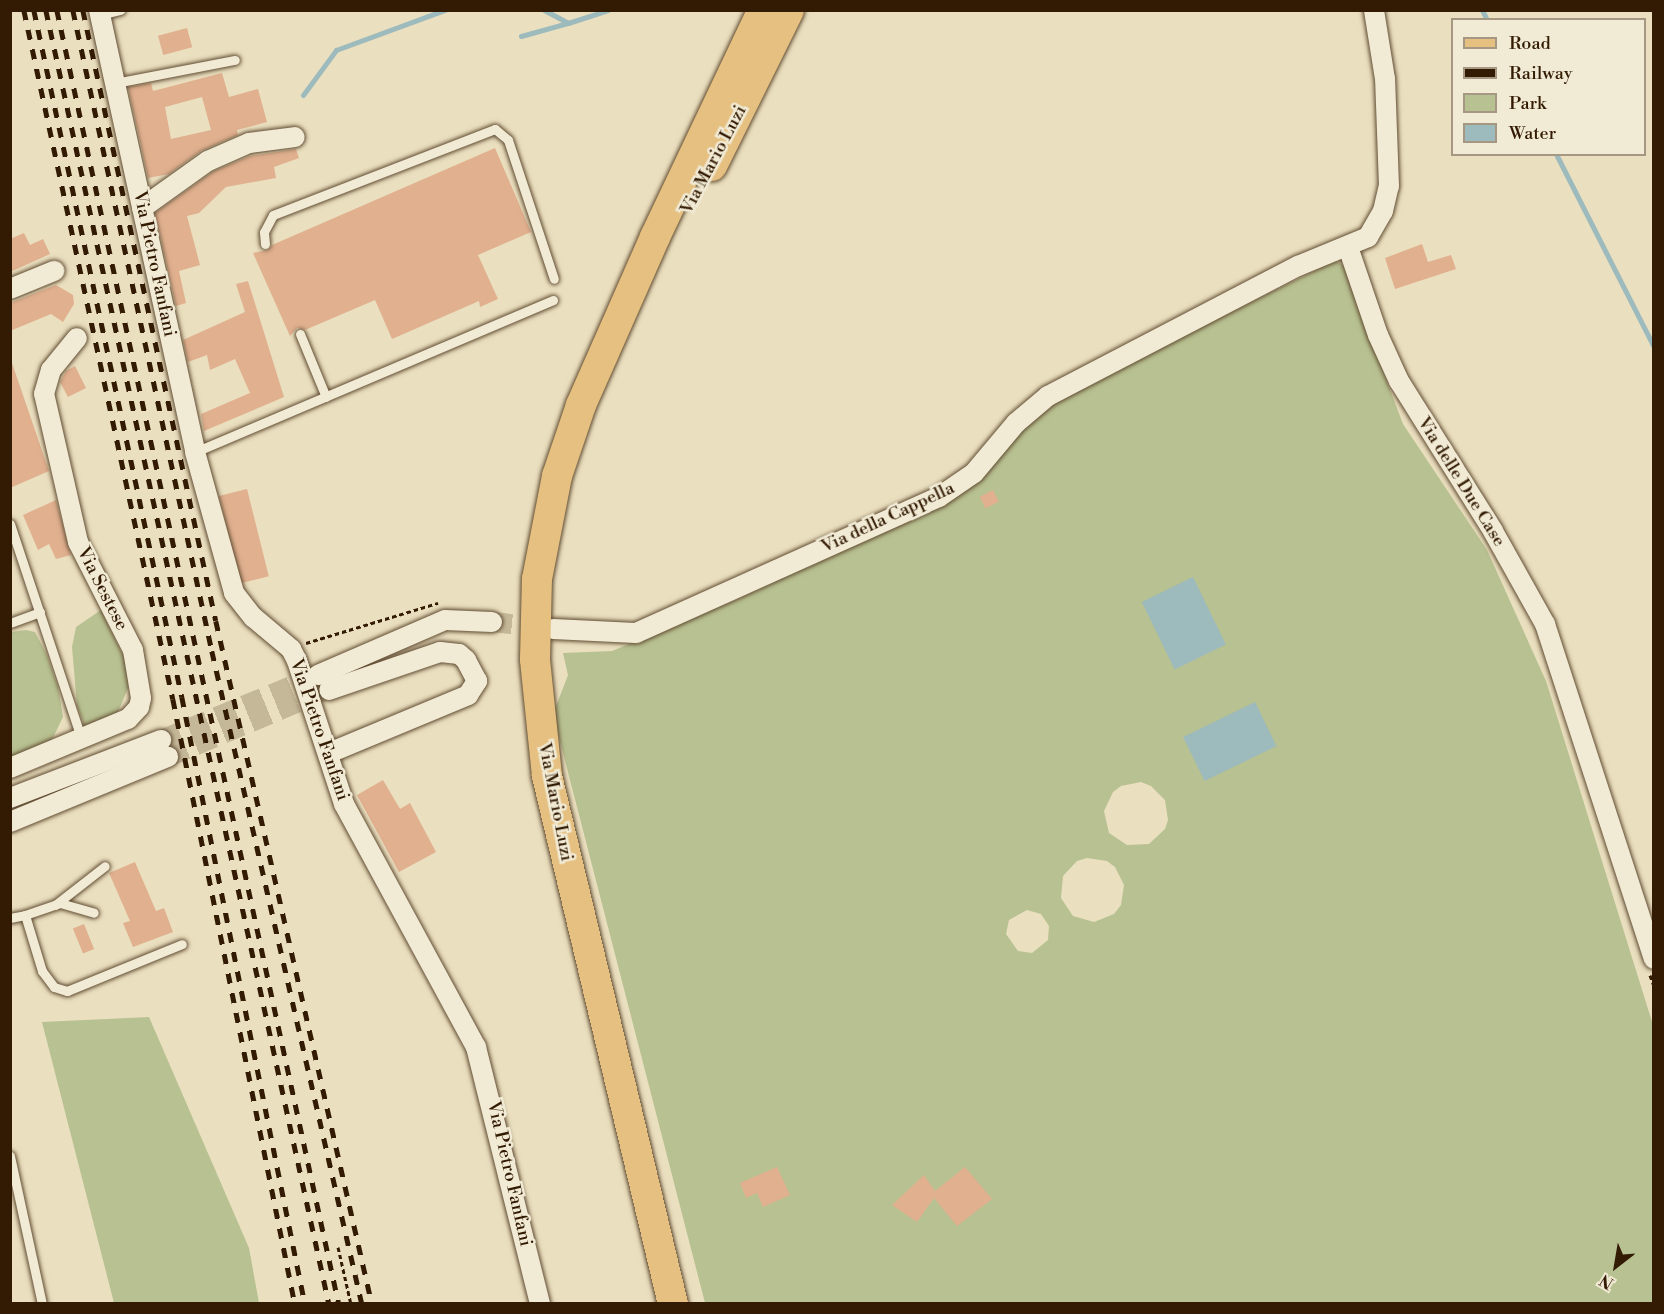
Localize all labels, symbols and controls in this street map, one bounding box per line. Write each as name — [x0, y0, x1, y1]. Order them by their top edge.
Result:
legend — [1451, 18, 1646, 156]
text: Road — [1509, 32, 1551, 55]
text: Railway — [1509, 62, 1572, 85]
text: Park — [1509, 92, 1546, 115]
street label: Via Mario Luzi — [676, 102, 752, 218]
text: Water — [1509, 122, 1556, 145]
street label: Via Pietro Fanfani — [128, 189, 180, 339]
street label: Via delle Due Case — [1412, 413, 1510, 551]
street label: Via della Cappella — [818, 478, 958, 558]
street label: Via Sestese — [72, 544, 132, 634]
street label: Via Pietro Fanfani — [285, 656, 353, 804]
street label: Via Mario Luzi — [533, 741, 577, 863]
street label: Via Pietro Fanfani — [482, 1099, 536, 1249]
north arrow — [1586, 1236, 1646, 1296]
text: N — [1596, 1270, 1617, 1293]

